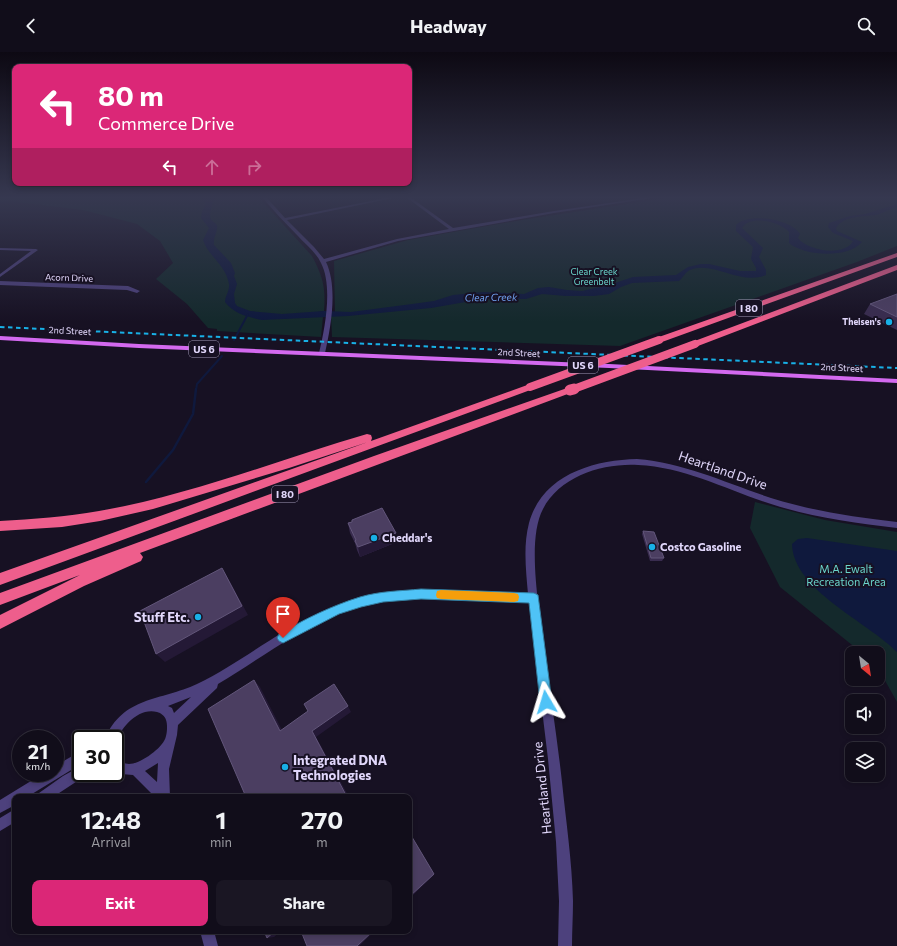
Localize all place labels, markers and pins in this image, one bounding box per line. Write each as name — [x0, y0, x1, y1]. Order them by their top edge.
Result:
place label: Theisen's — [842, 316, 881, 327]
marker: Theisen's — [884, 317, 894, 327]
place label: Cheddar's — [382, 531, 433, 544]
marker: Cheddar's — [369, 533, 379, 543]
place label: Costco Gasoline — [660, 540, 742, 553]
marker: Costco Gasoline — [647, 542, 657, 552]
pin — [266, 597, 300, 638]
place label: Stuff Etc. — [134, 609, 190, 625]
marker: Stuff Etc. — [193, 612, 203, 622]
place label: Integrated DNA Technologies — [293, 752, 388, 783]
marker: Integrated DNA Technologies — [280, 762, 290, 772]

